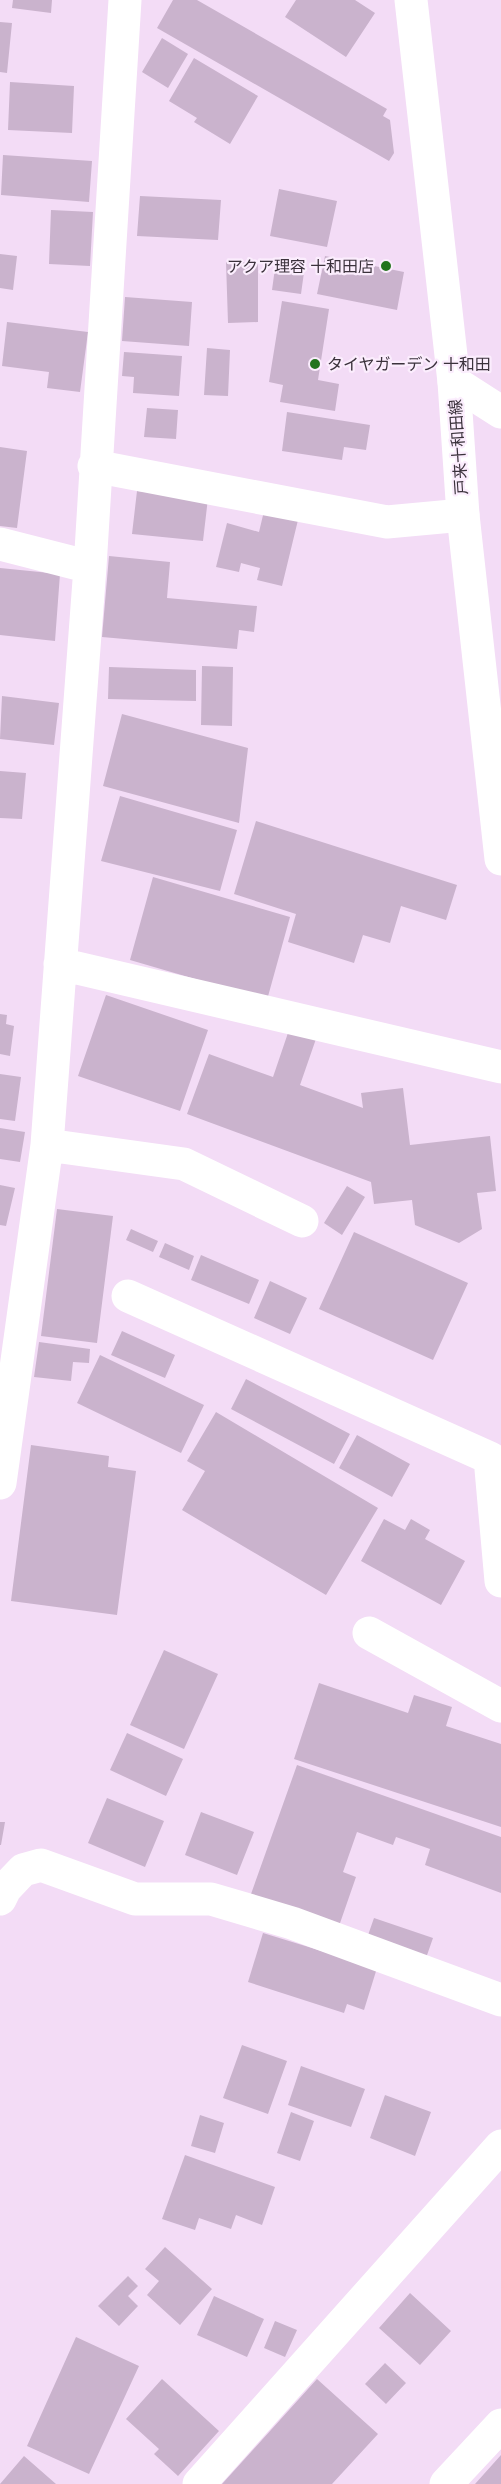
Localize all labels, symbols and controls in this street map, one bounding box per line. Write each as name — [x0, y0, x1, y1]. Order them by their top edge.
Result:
place label: アクア理容 十和田店 — [227, 256, 374, 278]
marker: アクア理容 十和田店 — [379, 259, 393, 273]
place label: タイヤガーデン 十和田 — [327, 354, 491, 376]
marker: タイヤガーデン 十和田 — [308, 357, 322, 371]
street label: 戸来十和田線 — [445, 398, 473, 496]

